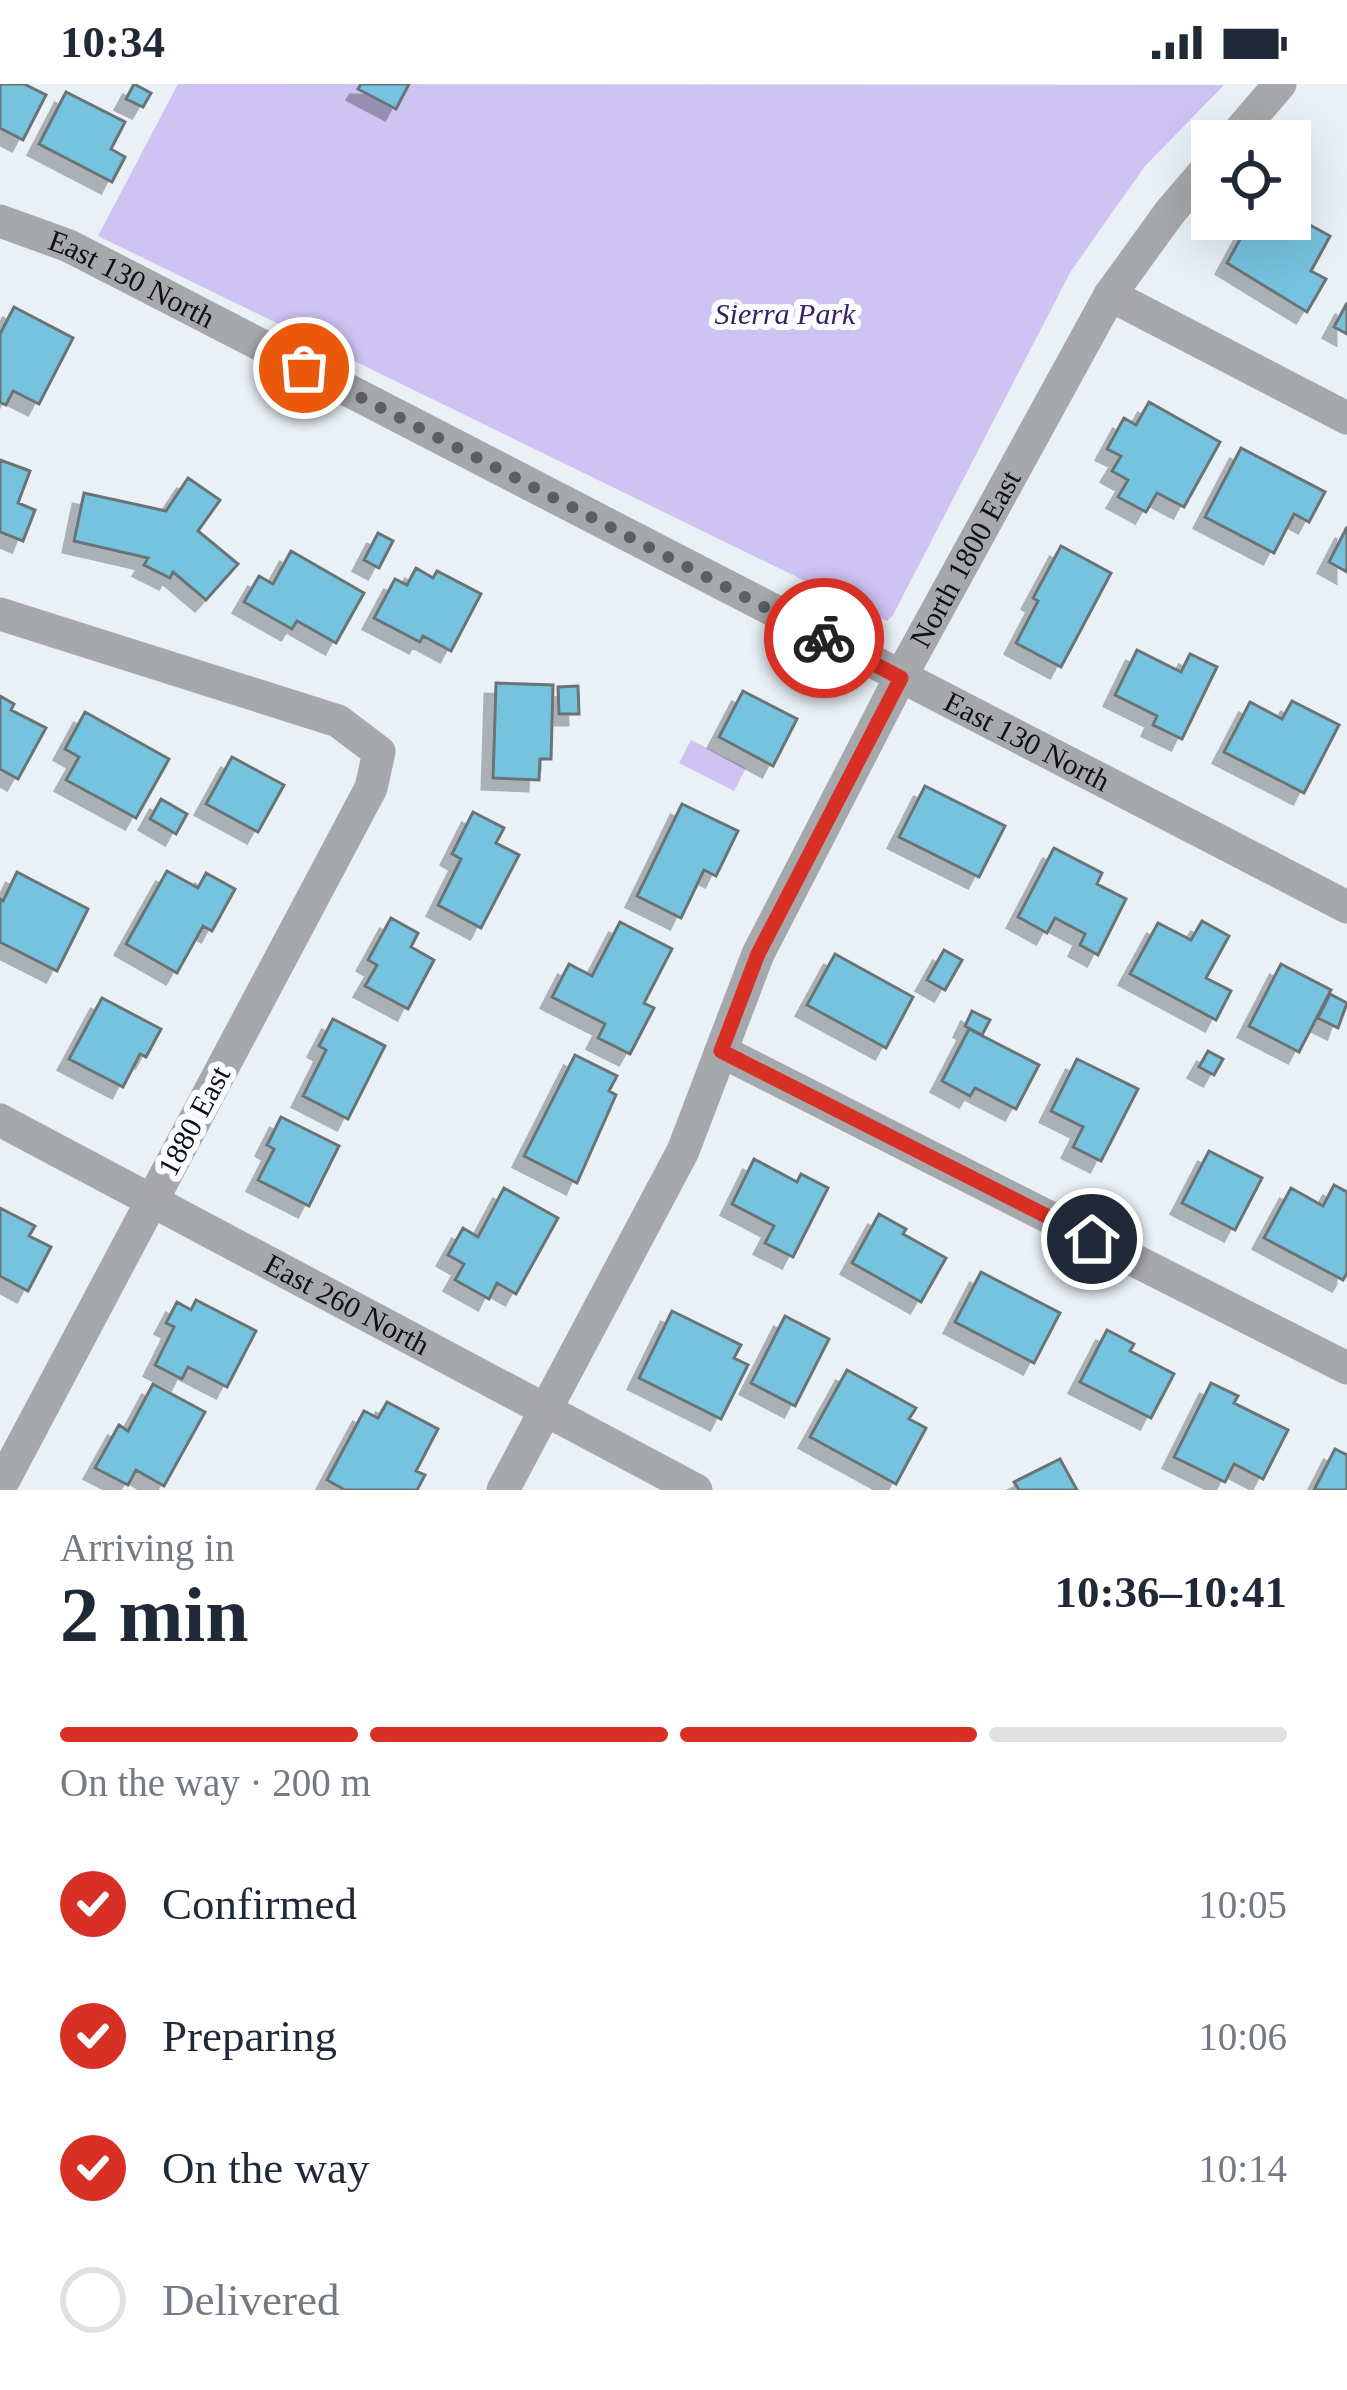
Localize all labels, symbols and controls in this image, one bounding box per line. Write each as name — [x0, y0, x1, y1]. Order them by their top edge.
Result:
text: 10:34 — [60, 17, 165, 67]
map controls — [1191, 120, 1311, 240]
button: locate — [1191, 120, 1311, 240]
street label: East 130 North — [45, 223, 220, 334]
park label: Sierra Park — [715, 297, 856, 330]
pin — [253, 317, 355, 419]
icon: bag — [271, 335, 337, 401]
street label: North 1800 East — [903, 464, 1027, 653]
courier — [764, 578, 884, 698]
icon: bike — [791, 605, 857, 671]
street label: East 130 North — [939, 685, 1116, 797]
street label: 1880 East — [151, 1060, 236, 1181]
pin — [1041, 1188, 1143, 1290]
icon: home — [1059, 1206, 1125, 1272]
street label: East 260 North — [259, 1247, 435, 1361]
text: Arriving in — [60, 1526, 234, 1569]
text: 10:36–10:41 — [1055, 1567, 1287, 1617]
text: 2 min — [60, 1571, 249, 1658]
text: On the way · 200 m — [60, 1761, 371, 1804]
icon: check — [60, 1871, 126, 1937]
text: Confirmed — [162, 1879, 357, 1929]
text: 10:05 — [1198, 1883, 1287, 1926]
icon: check — [60, 2003, 126, 2069]
text: Preparing — [162, 2011, 337, 2061]
text: 10:06 — [1198, 2015, 1287, 2058]
icon: check — [60, 2135, 126, 2201]
text: On the way — [162, 2143, 369, 2193]
text: 10:14 — [1198, 2147, 1287, 2190]
text: Delivered — [162, 2275, 339, 2325]

